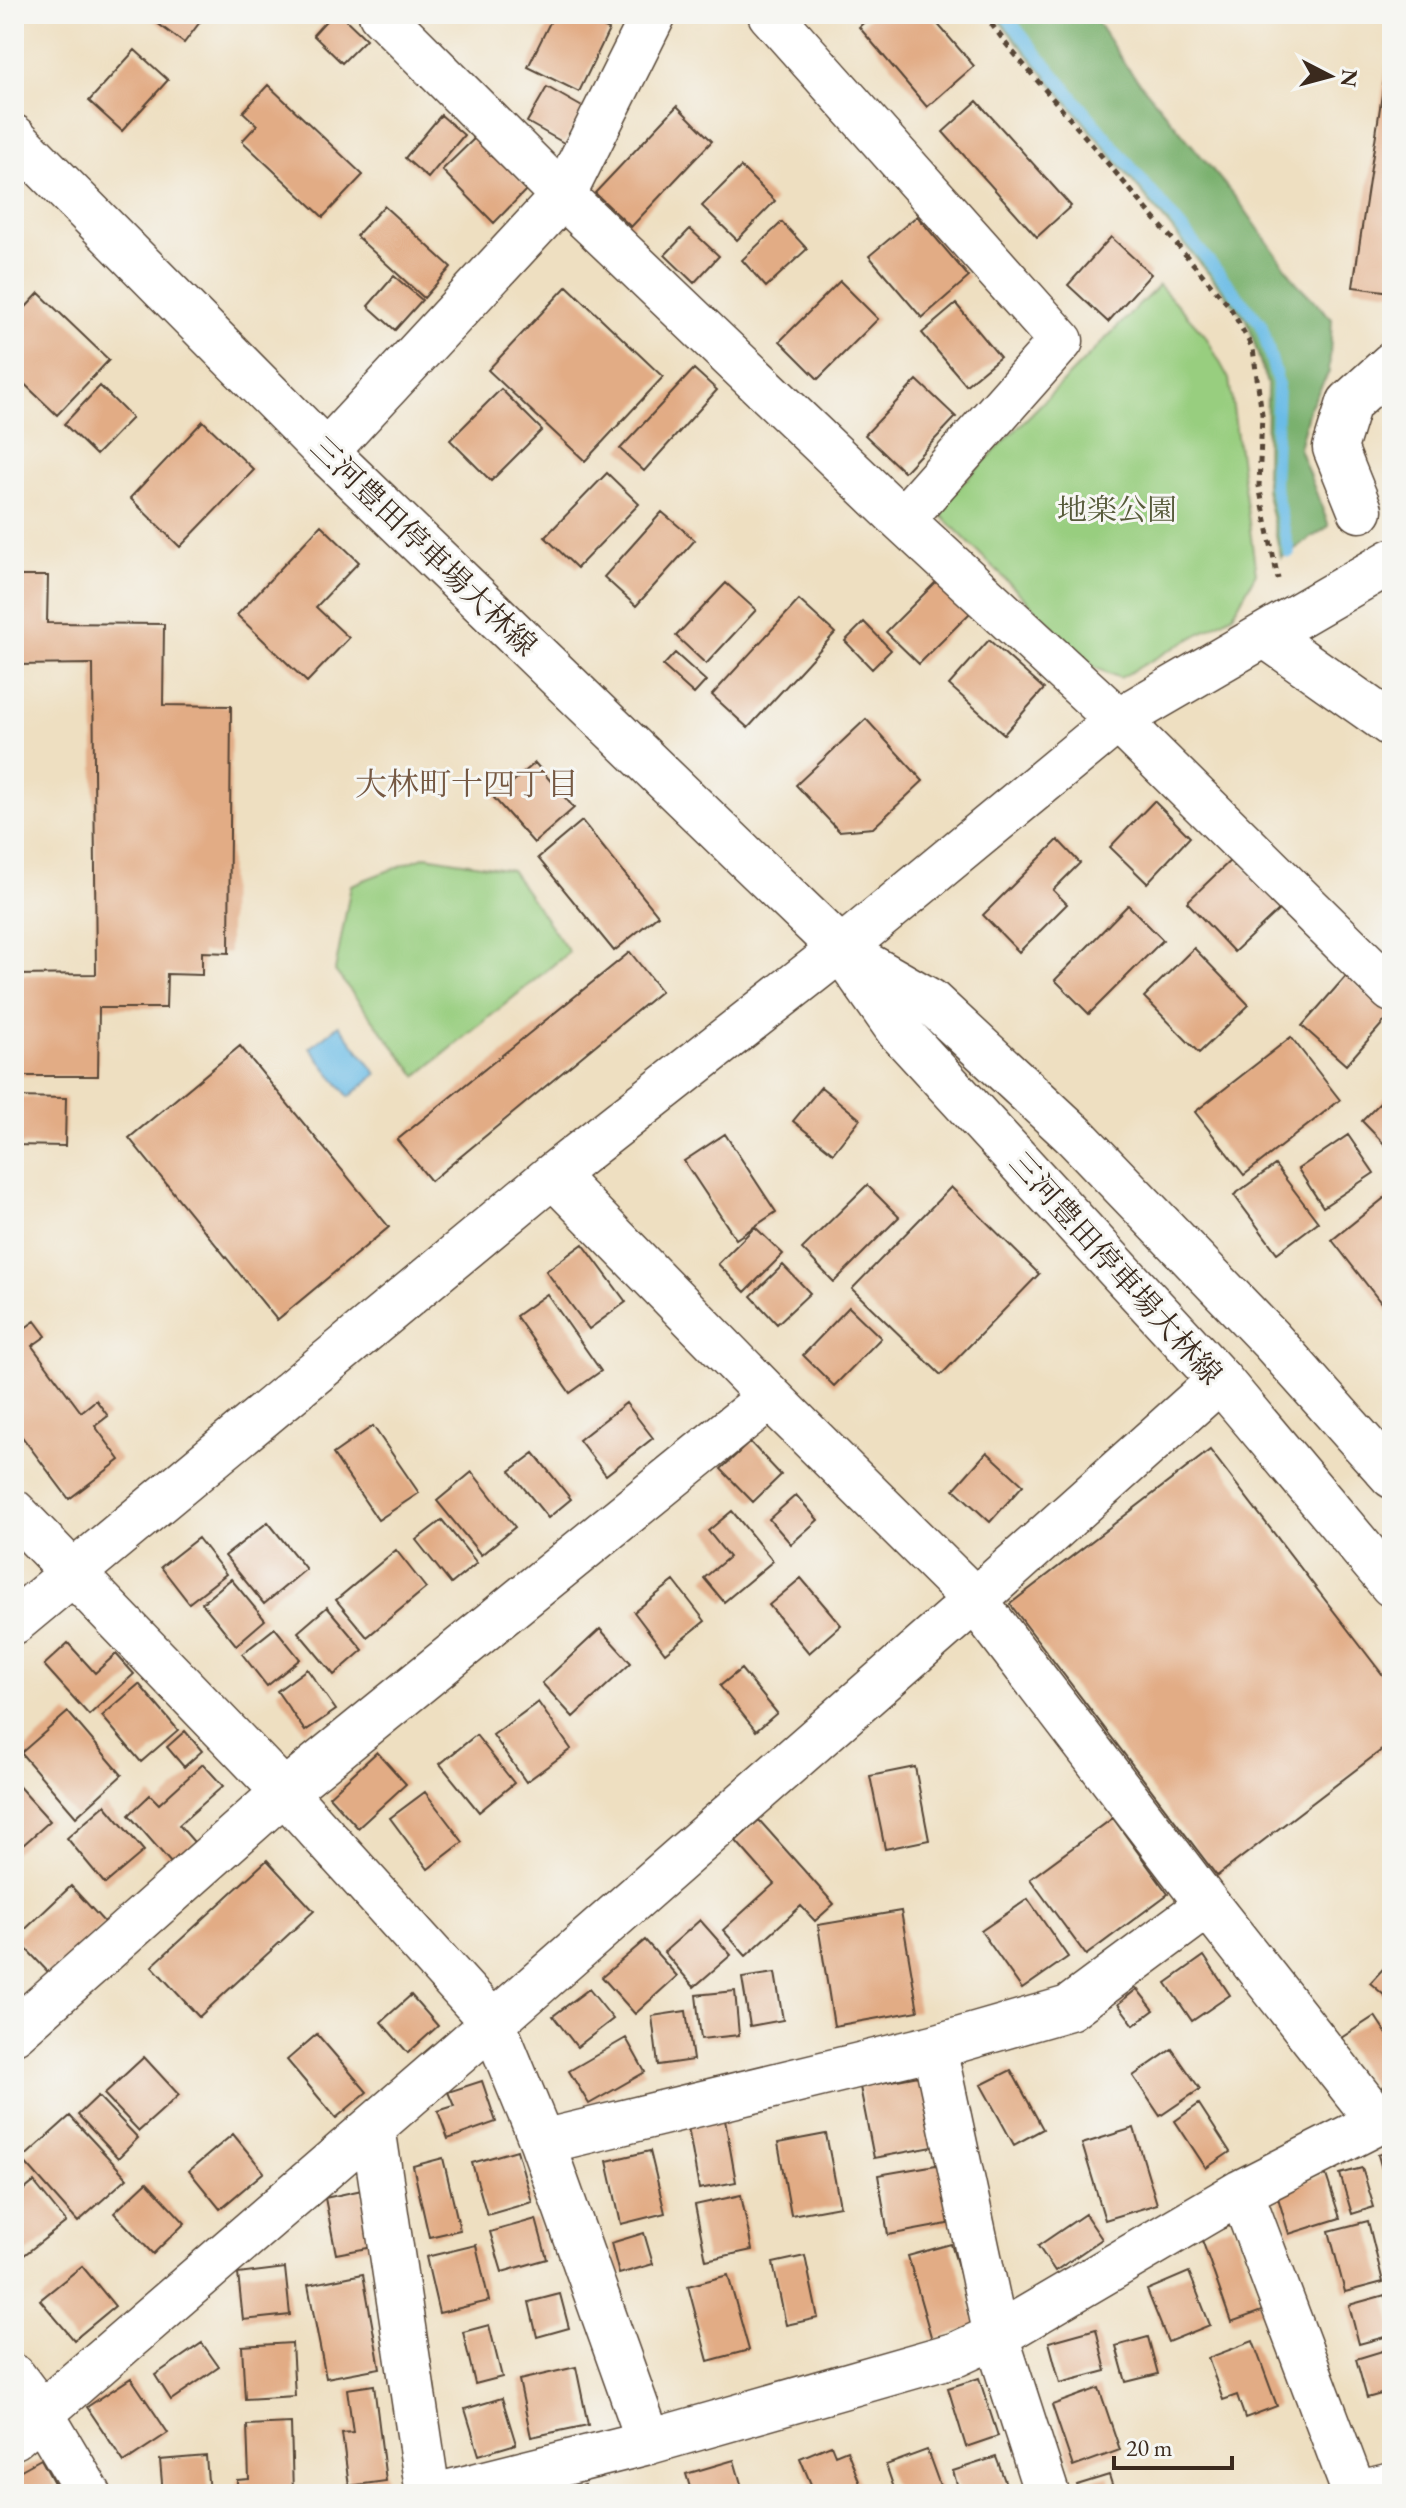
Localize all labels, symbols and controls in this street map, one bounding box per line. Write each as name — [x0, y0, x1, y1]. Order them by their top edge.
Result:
north arrow — [1290, 36, 1370, 116]
text: N — [1334, 68, 1365, 89]
street label: 三河豊田停車場大林線 — [303, 428, 545, 664]
park label: 地楽公園 — [1057, 490, 1177, 529]
district label: 大林町十四丁目 — [355, 763, 579, 805]
street label: 三河豊田停車場大林線 — [1001, 1143, 1231, 1393]
scale bar — [1114, 2420, 1232, 2470]
text: 20 m — [1126, 2432, 1173, 2463]

